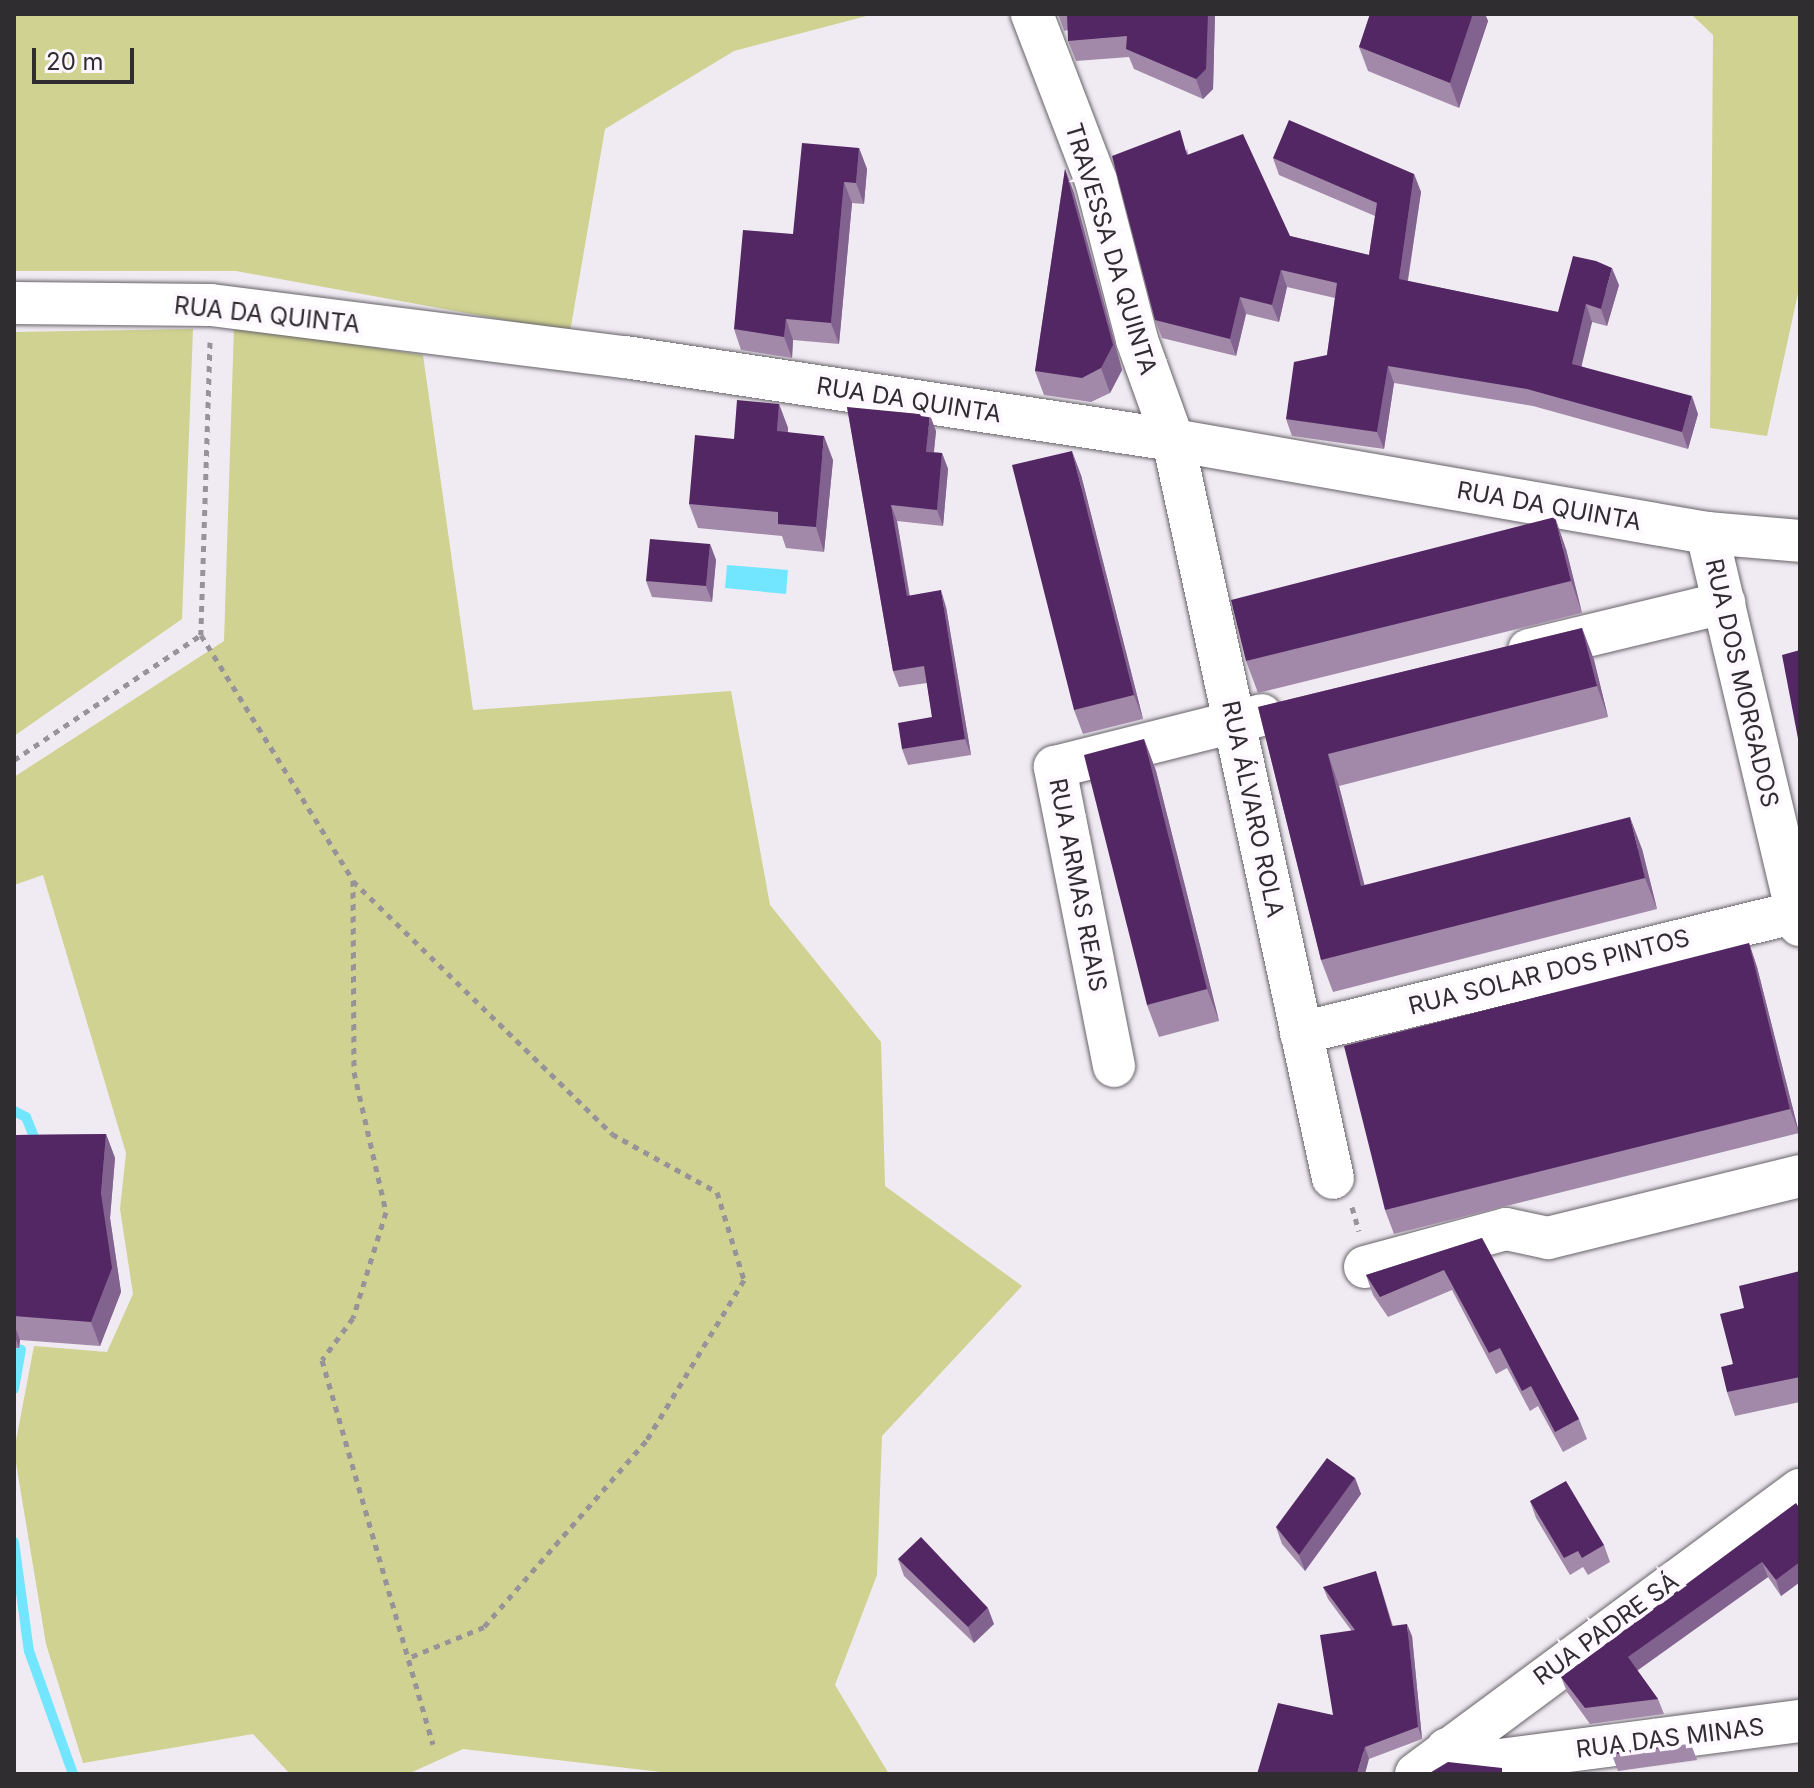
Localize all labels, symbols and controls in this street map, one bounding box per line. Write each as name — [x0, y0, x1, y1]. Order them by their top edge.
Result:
scale bar — [36, 32, 138, 82]
text: 20 m — [46, 47, 104, 76]
street label: TRAVESSA DA QUINTA — [1059, 120, 1163, 378]
street label: RUA DA QUINTA — [173, 291, 361, 339]
street label: RUA DA QUINTA — [815, 371, 1003, 429]
street label: RUA DA QUINTA — [1455, 476, 1643, 536]
street label: RUA DOS MORGADOS — [1699, 556, 1785, 810]
street label: RUA ÁLVARO ROLA — [1216, 698, 1290, 920]
street label: RUA ARMAS REAIS — [1043, 776, 1113, 994]
street label: RUA SOLAR DOS PINTOS — [1406, 923, 1692, 1021]
street label: RUA PADRE SÁ — [1528, 1567, 1684, 1691]
street label: RUA DAS MINAS — [1574, 1712, 1766, 1764]

